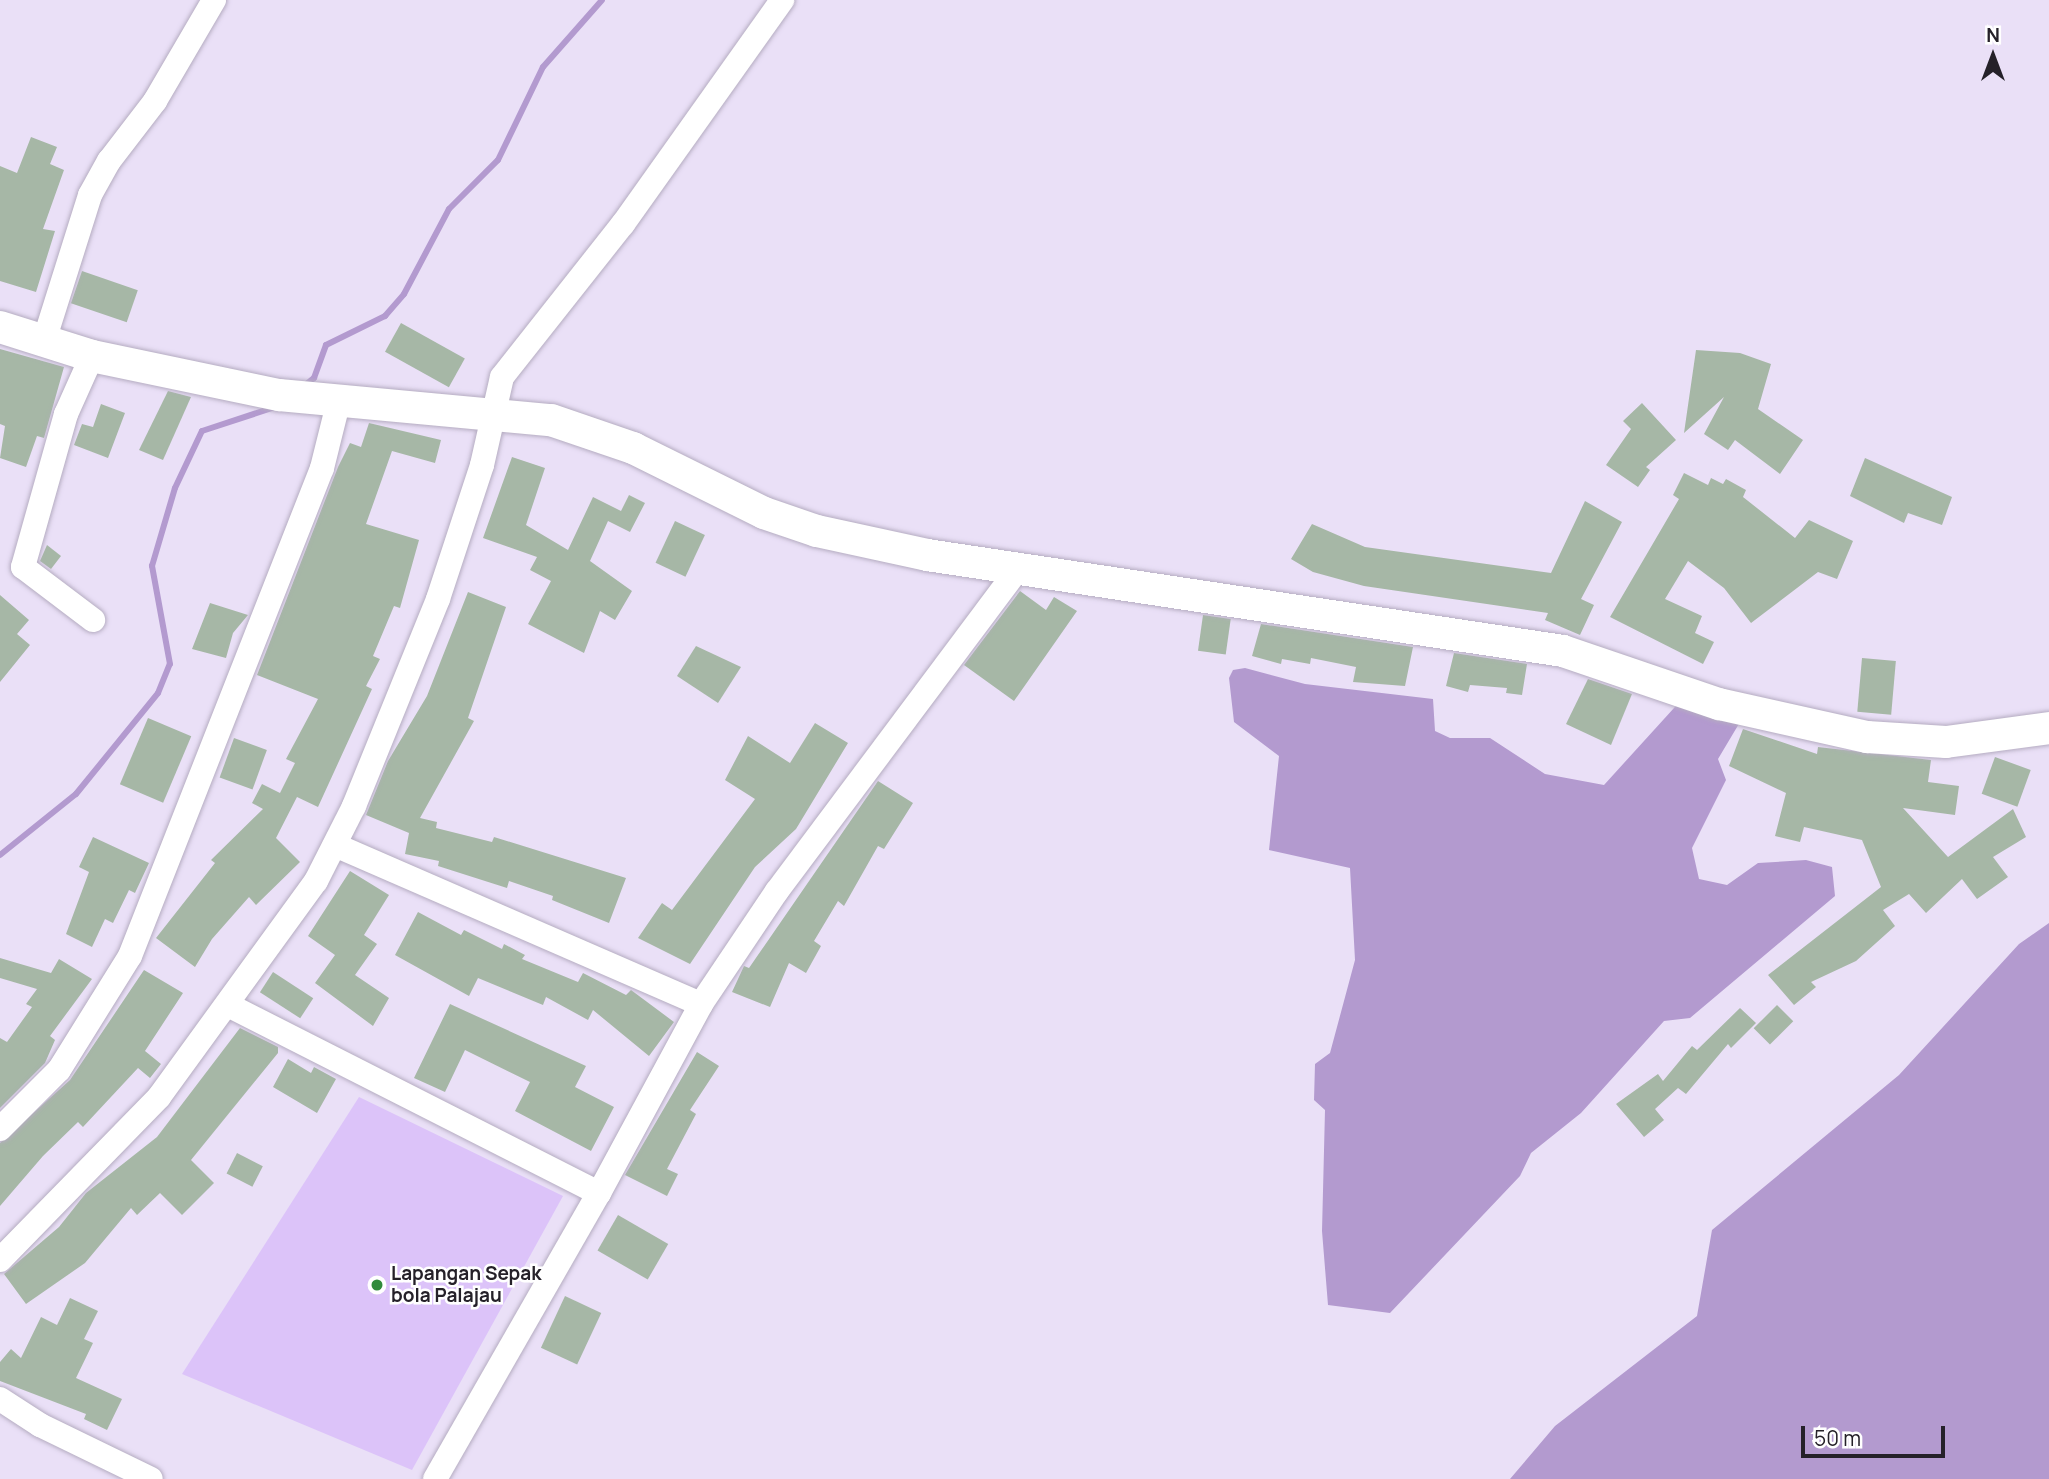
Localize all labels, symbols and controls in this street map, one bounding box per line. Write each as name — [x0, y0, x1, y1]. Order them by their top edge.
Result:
north arrow — [1958, 21, 2028, 91]
text: N — [1986, 22, 2000, 48]
place label: Lapangan Sepak bola Palajau — [391, 1263, 541, 1307]
marker: Lapangan Sepak bola Palajau — [369, 1277, 385, 1293]
scale bar — [1804, 1412, 1948, 1456]
text: 50 m — [1814, 1424, 1861, 1452]

